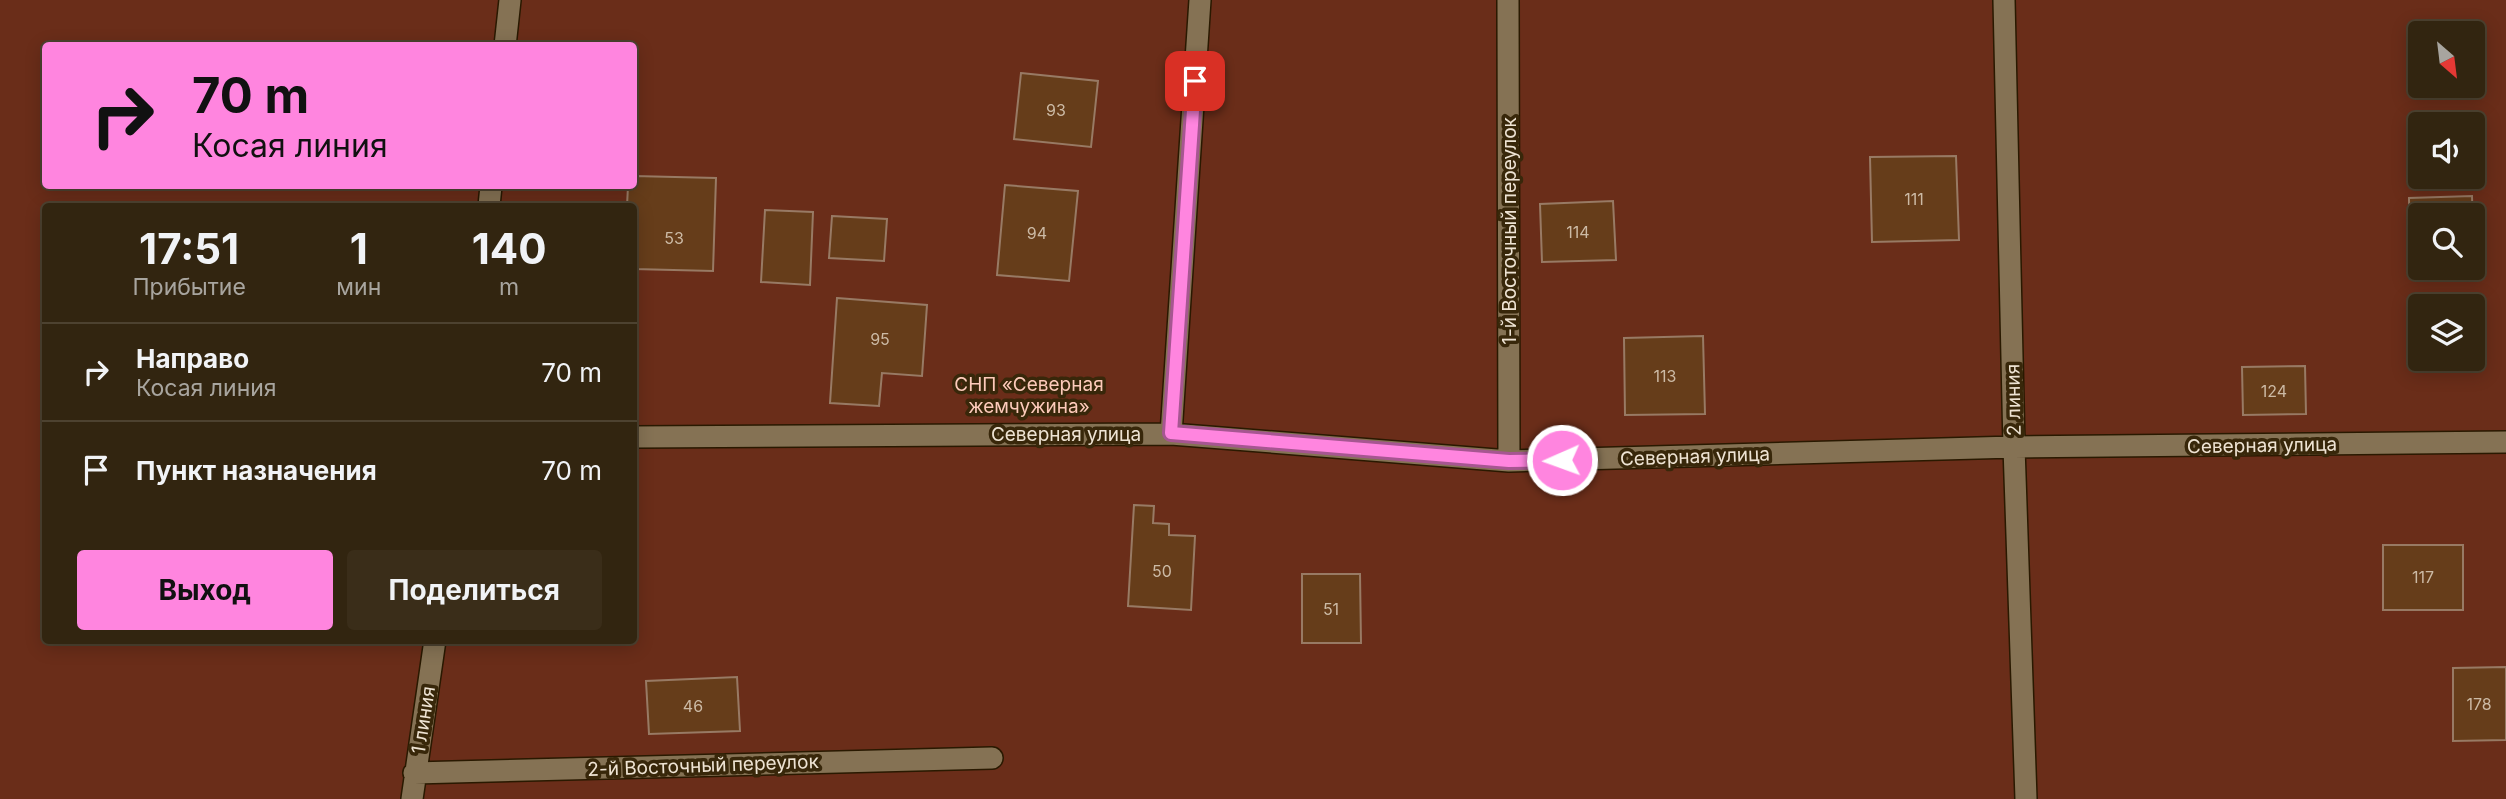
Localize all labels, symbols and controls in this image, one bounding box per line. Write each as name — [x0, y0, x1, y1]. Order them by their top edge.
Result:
north arrow — [2408, 21, 2485, 98]
map controls — [2408, 21, 2485, 371]
pin — [1165, 51, 1225, 111]
icon: arrive — [1176, 62, 1214, 100]
text: 70 m — [192, 66, 309, 125]
icon: right — [77, 70, 168, 161]
house number: 93 — [1046, 100, 1066, 120]
button: sound — [2408, 112, 2485, 189]
street label: 1-й Восточный переулок — [1498, 116, 1521, 345]
text: Косая линия — [192, 126, 388, 165]
house number: 111 — [1904, 189, 1924, 209]
button: search — [2408, 203, 2485, 280]
house number: 114 — [1566, 222, 1590, 242]
text: 17:51 — [139, 223, 239, 274]
text: 1 — [350, 223, 368, 274]
text: 140 — [472, 223, 547, 274]
house number: 94 — [1027, 223, 1047, 243]
house number: 53 — [664, 228, 684, 248]
text: Прибытие — [132, 273, 246, 301]
text: мин — [336, 273, 381, 301]
text: m — [499, 273, 519, 301]
button: layers — [2408, 294, 2485, 371]
house number: 95 — [870, 329, 890, 349]
text: Направо — [136, 343, 249, 374]
icon: right — [77, 353, 115, 391]
text: 70 m — [541, 357, 602, 388]
street label: 2 линия — [2001, 364, 2026, 436]
house number: 113 — [1654, 366, 1676, 386]
park label: СНП «Северная жемчужина» — [954, 373, 1104, 418]
text: Косая линия — [136, 374, 277, 402]
house number: 124 — [2261, 381, 2287, 401]
street label: Северная улица — [991, 423, 1141, 446]
position arrow — [1525, 423, 1599, 497]
street label: Северная улица — [2187, 433, 2337, 458]
street label: Северная улица — [1620, 442, 1770, 471]
icon: arrive — [77, 451, 115, 489]
text: Пункт назначения — [136, 455, 377, 486]
text: 70 m — [541, 455, 602, 486]
button: Выход — [77, 550, 333, 630]
button: Поделиться — [347, 550, 602, 630]
house number: 50 — [1152, 561, 1172, 581]
house number: 117 — [2412, 567, 2434, 587]
house number: 51 — [1323, 599, 1339, 619]
street label: 1 линия — [407, 685, 440, 756]
house number: 178 — [2466, 694, 2492, 714]
house number: 46 — [683, 696, 703, 716]
street label: 2-й Восточный переулок — [587, 750, 820, 781]

